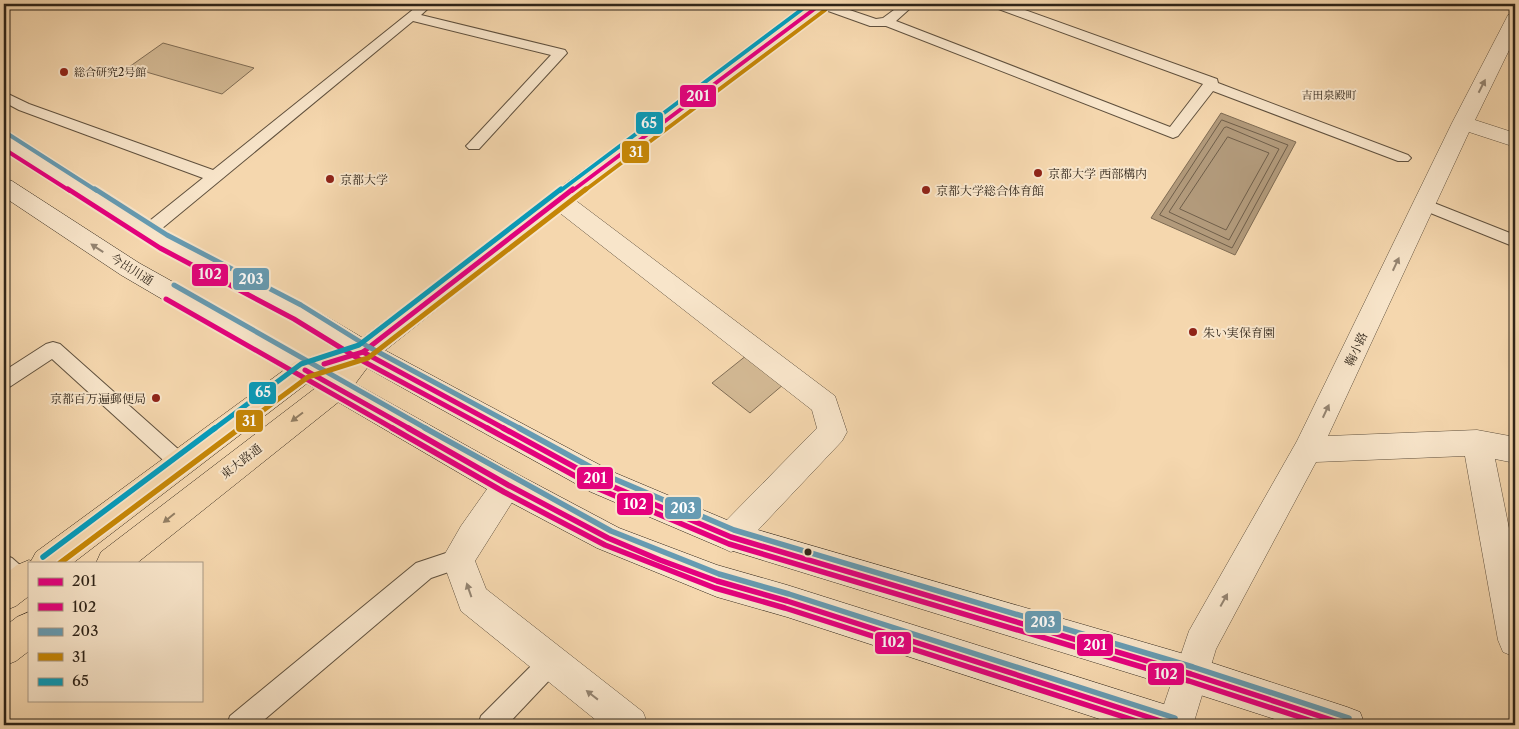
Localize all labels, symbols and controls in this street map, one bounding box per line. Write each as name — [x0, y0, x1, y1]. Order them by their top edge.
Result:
place label: 総合研究2号館 — [74, 65, 146, 79]
marker: 総合研究2号館 — [58, 66, 70, 78]
one-way arrow — [1478, 79, 1486, 93]
line badge: 201 — [679, 84, 717, 108]
text: 201 — [686, 87, 710, 105]
district label: 吉田泉殿町 — [1302, 88, 1357, 102]
line badge: 65 — [635, 111, 664, 135]
text: 65 — [641, 114, 657, 132]
line badge: 31 — [621, 140, 650, 164]
text: 31 — [629, 143, 644, 161]
place label: 京都大学 西部構内 — [1048, 166, 1147, 181]
marker: 京都大学 西部構内 — [1032, 167, 1044, 179]
place label: 京都大学 — [340, 172, 388, 187]
marker: 京都大学 — [324, 173, 336, 185]
place label: 京都大学総合体育館 — [936, 183, 1044, 198]
marker: 京都大学総合体育館 — [920, 184, 932, 196]
one-way arrow — [90, 243, 104, 252]
street label: 今出川通 — [108, 250, 156, 288]
one-way arrow — [1392, 257, 1400, 271]
line badge: 102 — [191, 263, 229, 287]
text: 102 — [198, 265, 222, 283]
line badge: 203 — [232, 267, 270, 291]
text: 203 — [238, 270, 264, 288]
place label: 朱い実保育園 — [1203, 325, 1275, 340]
marker: 朱い実保育園 — [1187, 326, 1199, 338]
street label: 鞠小路 — [1342, 330, 1370, 368]
line badge: 65 — [248, 381, 277, 405]
text: 65 — [255, 383, 271, 401]
place label: 京都百万遍郵便局 — [50, 391, 146, 406]
marker: 京都百万遍郵便局 — [150, 392, 162, 404]
one-way arrow — [1322, 404, 1330, 418]
line badge: 31 — [235, 409, 264, 433]
text: 31 — [242, 412, 257, 430]
one-way arrow — [291, 412, 304, 423]
street label: 東大路通 — [217, 440, 265, 482]
line badge: 201 — [576, 466, 614, 490]
text: 201 — [583, 469, 607, 487]
line badge: 102 — [616, 492, 654, 516]
text: 102 — [623, 495, 647, 513]
line badge: 203 — [664, 496, 702, 520]
text: 203 — [670, 499, 696, 517]
one-way arrow — [163, 512, 176, 523]
unlabelled marker — [803, 547, 813, 557]
legend — [28, 562, 202, 702]
text: 201 — [72, 571, 97, 590]
one-way arrow — [465, 583, 472, 598]
one-way arrow — [1220, 593, 1229, 607]
text: 102 — [72, 597, 96, 616]
line badge: 203 — [1024, 610, 1062, 634]
text: 203 — [1030, 613, 1056, 631]
text: 203 — [72, 621, 98, 640]
line badge: 102 — [874, 631, 912, 655]
text: 102 — [881, 633, 905, 651]
line badge: 201 — [1076, 633, 1114, 657]
text: 201 — [1083, 636, 1107, 654]
text: 31 — [72, 647, 87, 666]
line badge: 102 — [1147, 662, 1185, 686]
text: 102 — [1154, 665, 1178, 683]
text: 65 — [72, 671, 89, 690]
one-way arrow — [586, 690, 599, 701]

